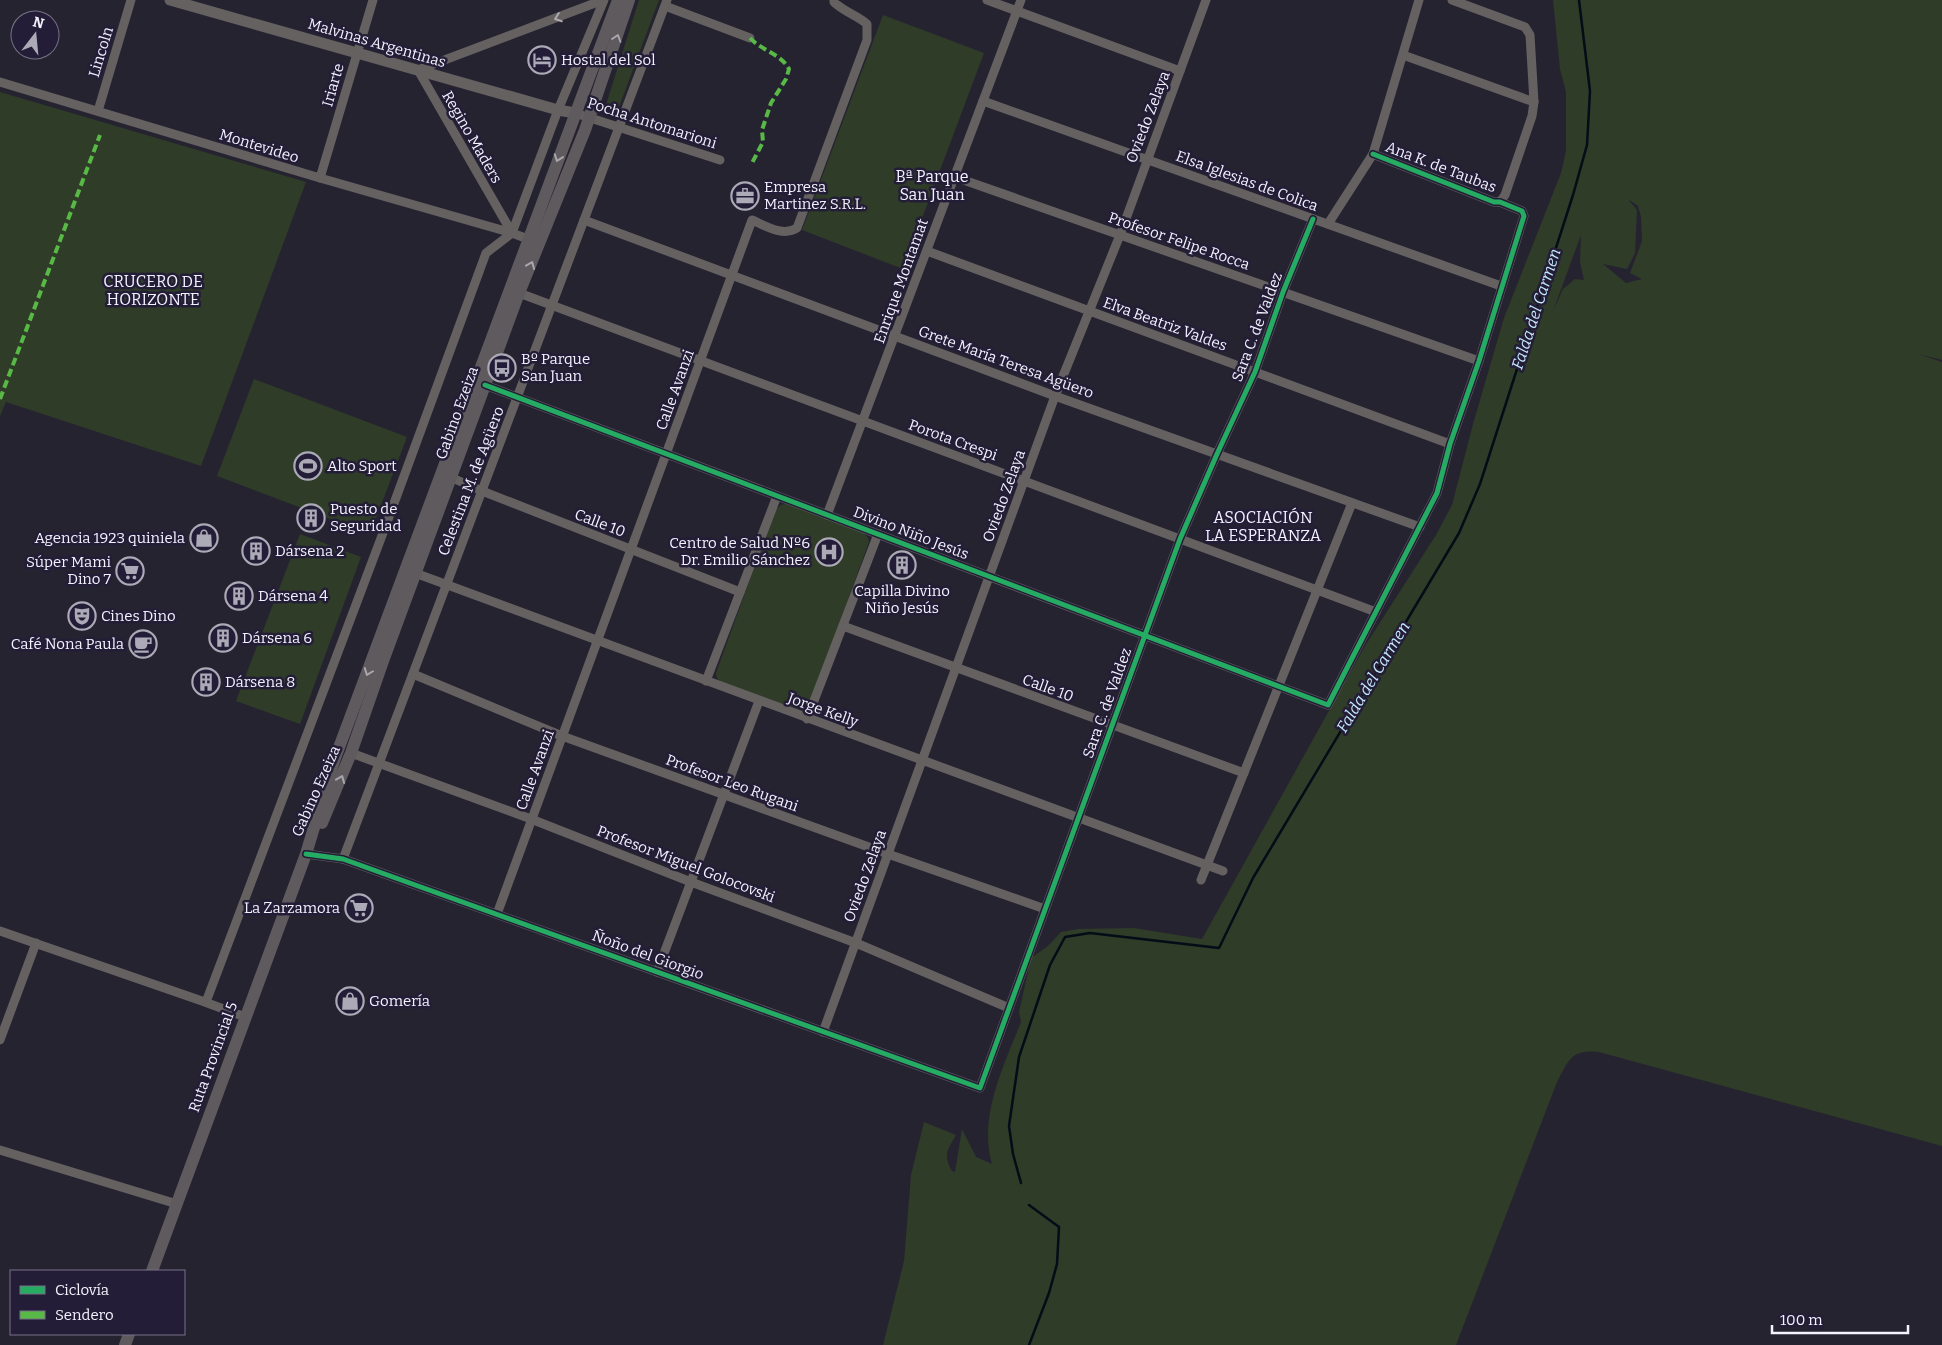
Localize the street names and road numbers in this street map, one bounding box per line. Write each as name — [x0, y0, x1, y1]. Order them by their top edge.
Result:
street label: Malvinas Argentinas — [306, 15, 448, 71]
street label: Lincoln — [85, 24, 117, 79]
street label: Iriarte — [318, 61, 348, 109]
street label: Oviedo Zelaya — [1122, 69, 1174, 165]
street label: Regino Maders — [438, 88, 506, 186]
street label: Pocha Antomarioni — [585, 94, 719, 153]
street label: Montevideo — [217, 125, 301, 167]
street label: Ana K. de Taubas — [1383, 138, 1499, 196]
street label: Elsa Iglesias de Colica — [1173, 147, 1321, 215]
street label: Profesor Felipe Rocca — [1106, 208, 1252, 274]
street label: Enrique Montamat — [870, 216, 932, 346]
street label: Sara C. de Valdez — [1228, 270, 1286, 384]
street label: Elva Beatriz Valdes — [1101, 293, 1229, 355]
street label: Grete María Teresa Agüero — [916, 322, 1096, 402]
street label: Calle Avanzi — [652, 347, 698, 433]
street label: Gabino Ezeiza — [432, 364, 482, 462]
street label: Celestina M. de Agüero — [434, 404, 508, 558]
street label: Porota Crespi — [906, 416, 1000, 465]
street label: Oviedo Zelaya — [979, 447, 1029, 545]
street label: Divino Niño Jesús — [851, 503, 971, 563]
street label: Calle 10 — [572, 505, 628, 541]
street label: Sara C. de Valdez — [1079, 645, 1135, 761]
street label: Calle 10 — [1020, 670, 1076, 706]
street label: Jorge Kelly — [784, 689, 861, 731]
street label: Calle Avanzi — [512, 727, 558, 813]
street label: Gabino Ezeiza — [288, 743, 344, 839]
street label: Profesor Leo Rugani — [663, 751, 801, 816]
street label: Profesor Miguel Golocovski — [594, 822, 778, 906]
street label: Oviedo Zelaya — [840, 827, 890, 925]
street label: Ñoño del Giorgio — [590, 926, 706, 984]
street label: Ruta Provincial 5 — [185, 999, 241, 1115]

